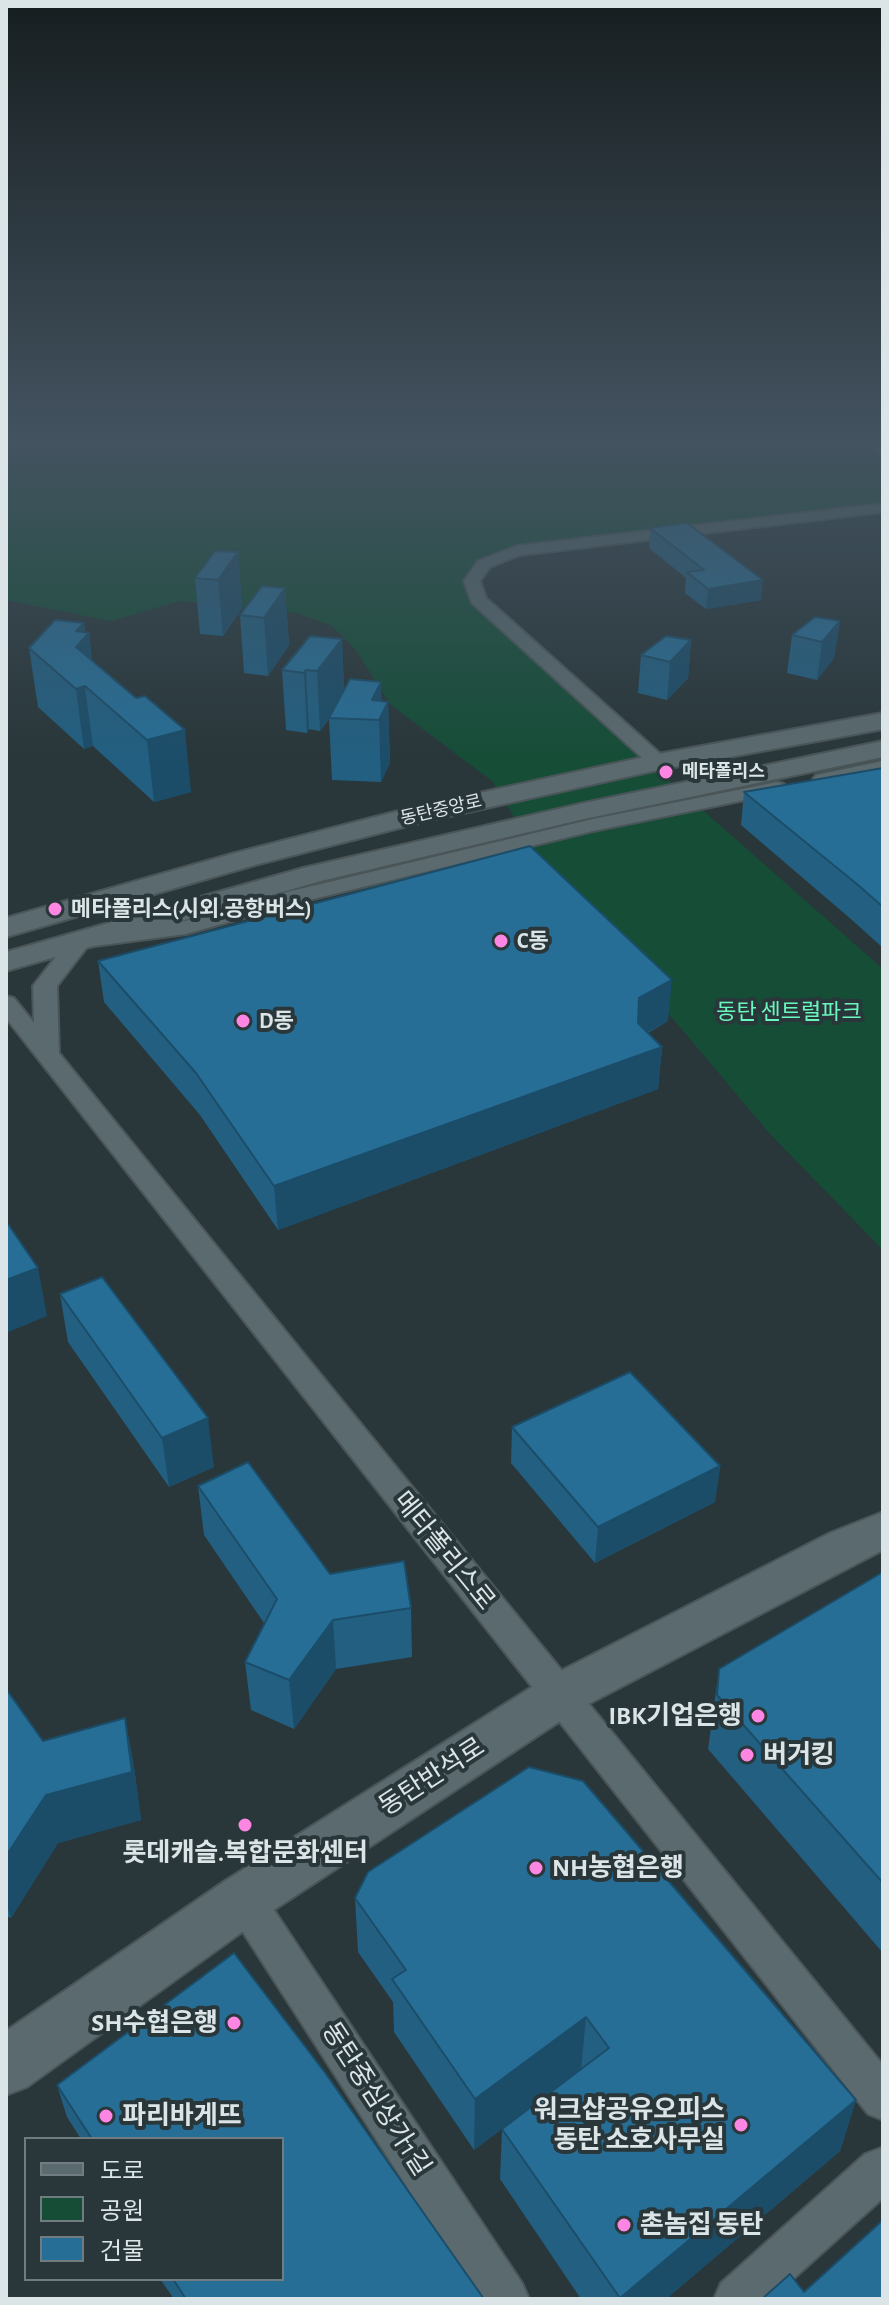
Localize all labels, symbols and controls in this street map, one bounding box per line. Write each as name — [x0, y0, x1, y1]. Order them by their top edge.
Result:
place label: 메타폴리스 — [682, 761, 765, 783]
marker: 메타폴리스 — [657, 763, 675, 781]
street label: 동탄중앙로 — [398, 790, 484, 830]
place label: 메타폴리스(시외.공항버스) — [71, 896, 312, 922]
marker: 메타폴리스(시외.공항버스) — [46, 900, 64, 918]
place label: C동 — [517, 928, 549, 954]
marker: C동 — [492, 932, 510, 950]
park label: 동탄 센트럴파크 — [716, 999, 862, 1025]
place label: D동 — [259, 1008, 294, 1034]
marker: D동 — [234, 1012, 252, 1030]
street label: 메타폴리스로 — [387, 1485, 501, 1617]
place label: IBK기업은행 — [608, 1700, 742, 1732]
marker: IBK기업은행 — [749, 1707, 767, 1725]
street label: 동탄반석로 — [373, 1731, 491, 1823]
place label: 버거킹 — [763, 1739, 835, 1771]
marker: 버거킹 — [738, 1746, 756, 1764]
marker: 롯데캐슬.복합문화센터 — [236, 1816, 254, 1834]
place label: 롯데캐슬.복합문화센터 — [122, 1837, 368, 1869]
place label: NH농협은행 — [552, 1852, 684, 1884]
marker: NH농협은행 — [527, 1859, 545, 1877]
place label: SH수협은행 — [91, 2007, 218, 2039]
marker: SH수협은행 — [225, 2014, 243, 2032]
street label: 동탄중심상가1길 — [315, 2017, 437, 2181]
place label: 워크샵공유오피스 동탄 소호사무실 — [534, 2094, 725, 2156]
place label: 파리바게뜨 — [122, 2100, 242, 2132]
marker: 파리바게뜨 — [97, 2107, 115, 2125]
marker: 워크샵공유오피스 동탄 소호사무실 — [732, 2116, 750, 2134]
legend — [24, 2137, 284, 2281]
text: 도로 — [100, 2160, 144, 2184]
text: 공원 — [100, 2200, 144, 2224]
place label: 촌놈집 동탄 — [640, 2209, 764, 2241]
marker: 촌놈집 동탄 — [615, 2216, 633, 2234]
text: 건물 — [100, 2240, 144, 2264]

